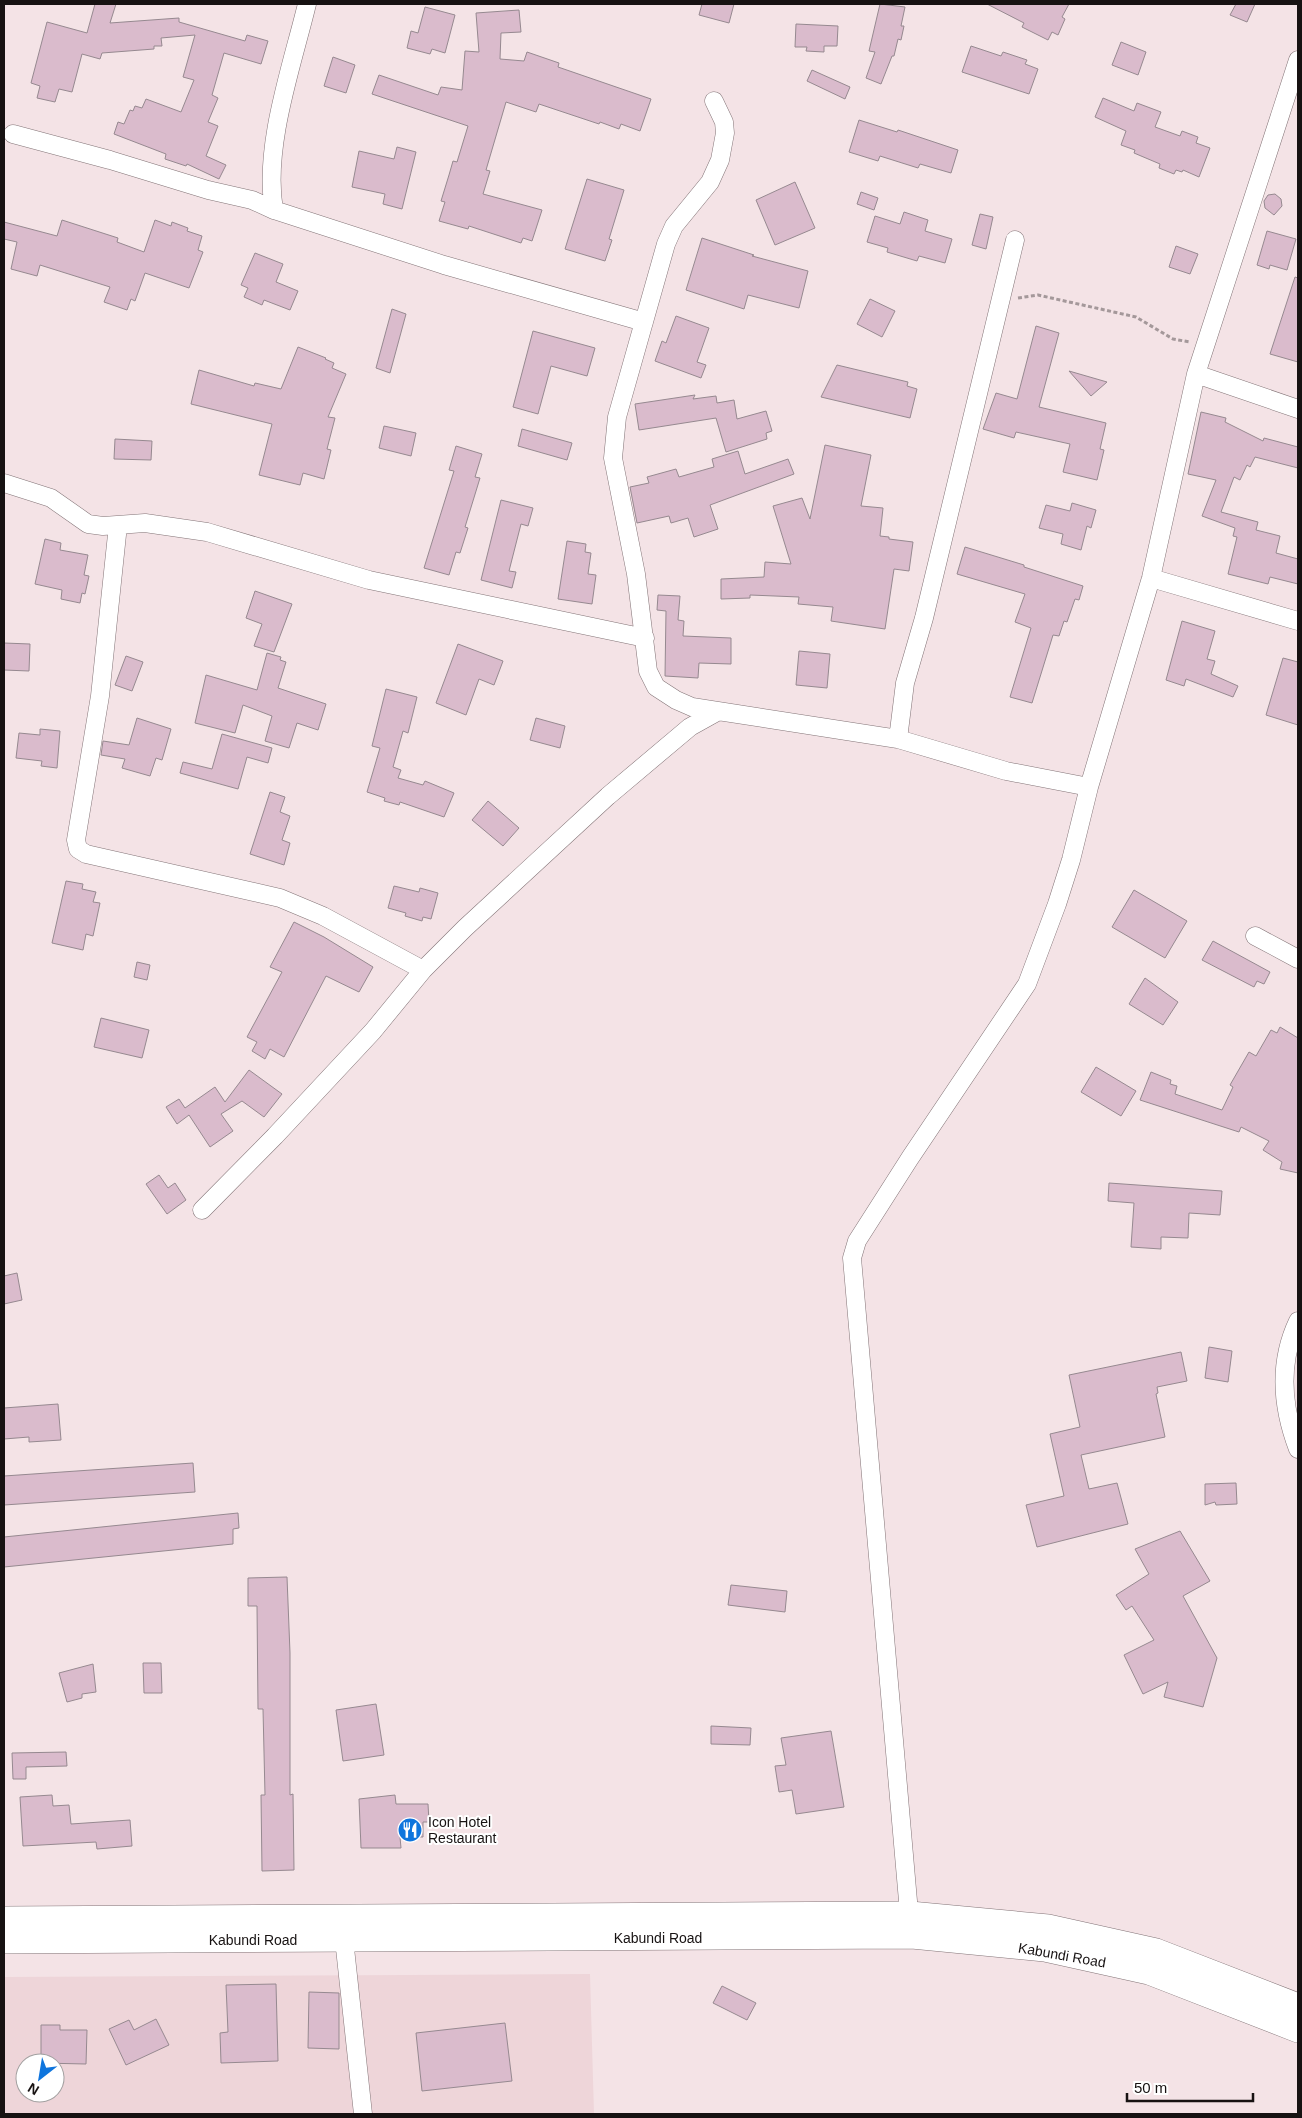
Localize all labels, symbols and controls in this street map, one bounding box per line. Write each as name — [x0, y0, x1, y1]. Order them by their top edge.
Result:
place label: Icon Hotel Restaurant — [428, 1814, 497, 1846]
restaurant icon: Icon Hotel Restaurant — [397, 1817, 423, 1843]
street label: Kabundi Road — [614, 1930, 702, 1946]
street label: Kabundi Road — [209, 1932, 297, 1948]
street label: Kabundi Road — [1017, 1939, 1107, 1971]
north arrow — [15, 2053, 65, 2103]
scale bar — [1127, 2070, 1253, 2102]
text: 50 m — [1134, 2079, 1167, 2096]
text: N — [25, 2080, 42, 2099]

